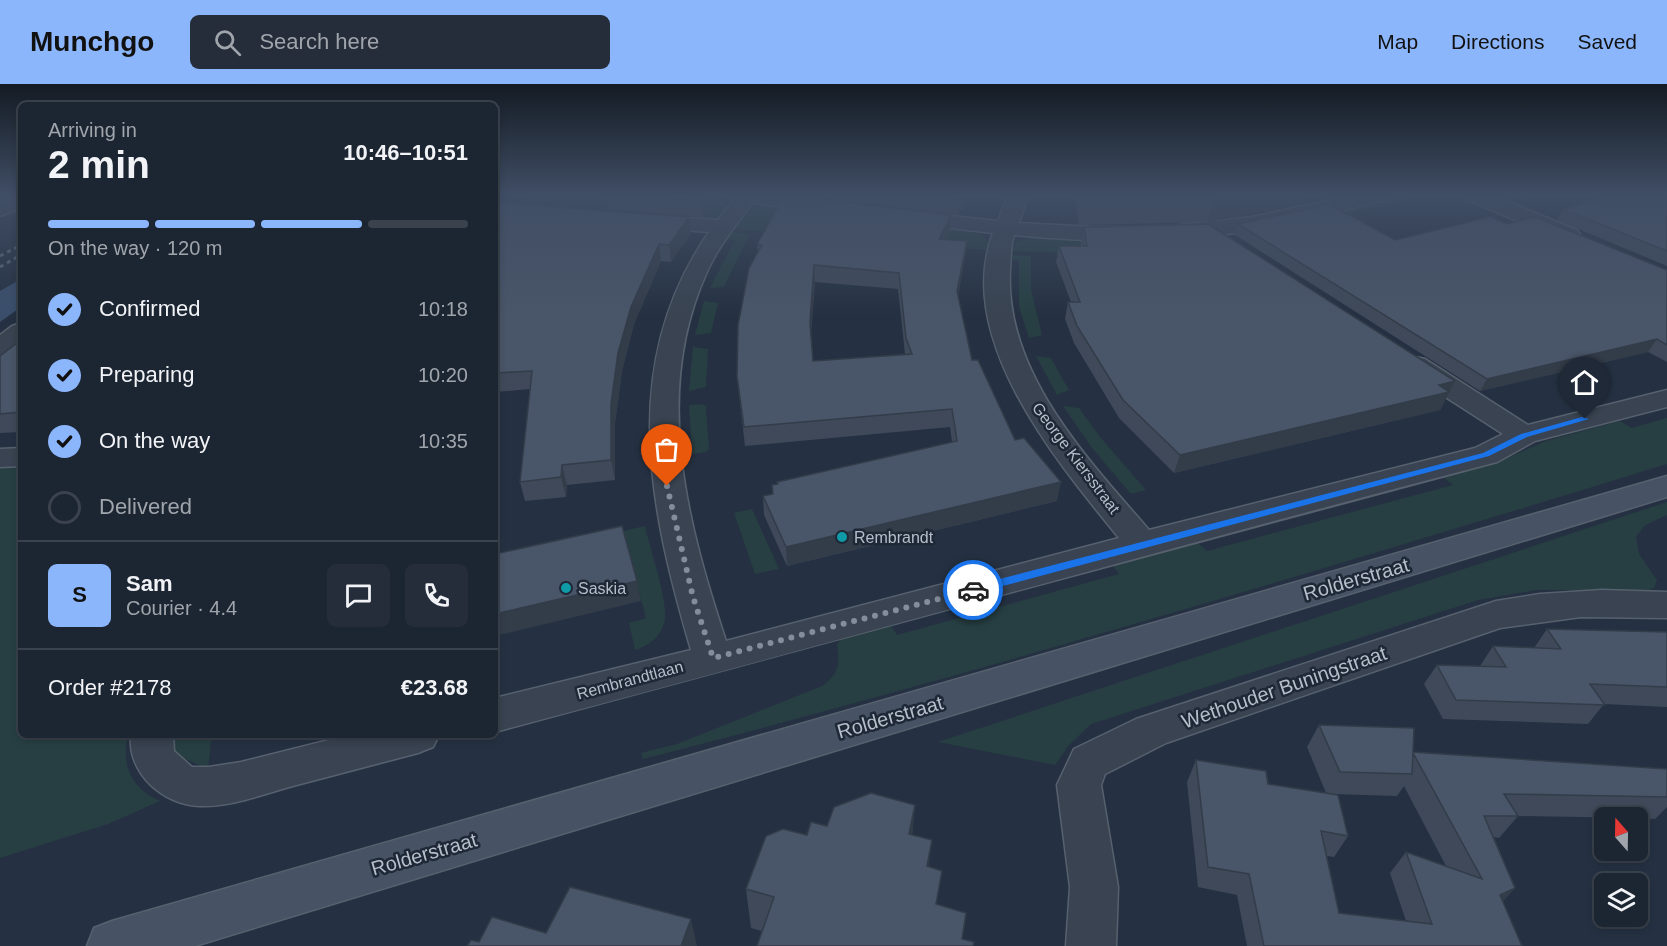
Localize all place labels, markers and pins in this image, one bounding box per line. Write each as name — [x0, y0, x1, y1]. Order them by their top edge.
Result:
pin — [1559, 357, 1610, 419]
pin — [641, 424, 692, 486]
place label: Rembrandt — [854, 529, 934, 546]
marker: Rembrandt — [835, 530, 849, 544]
place label: Saskia — [578, 580, 626, 597]
marker: Saskia — [559, 581, 573, 595]

